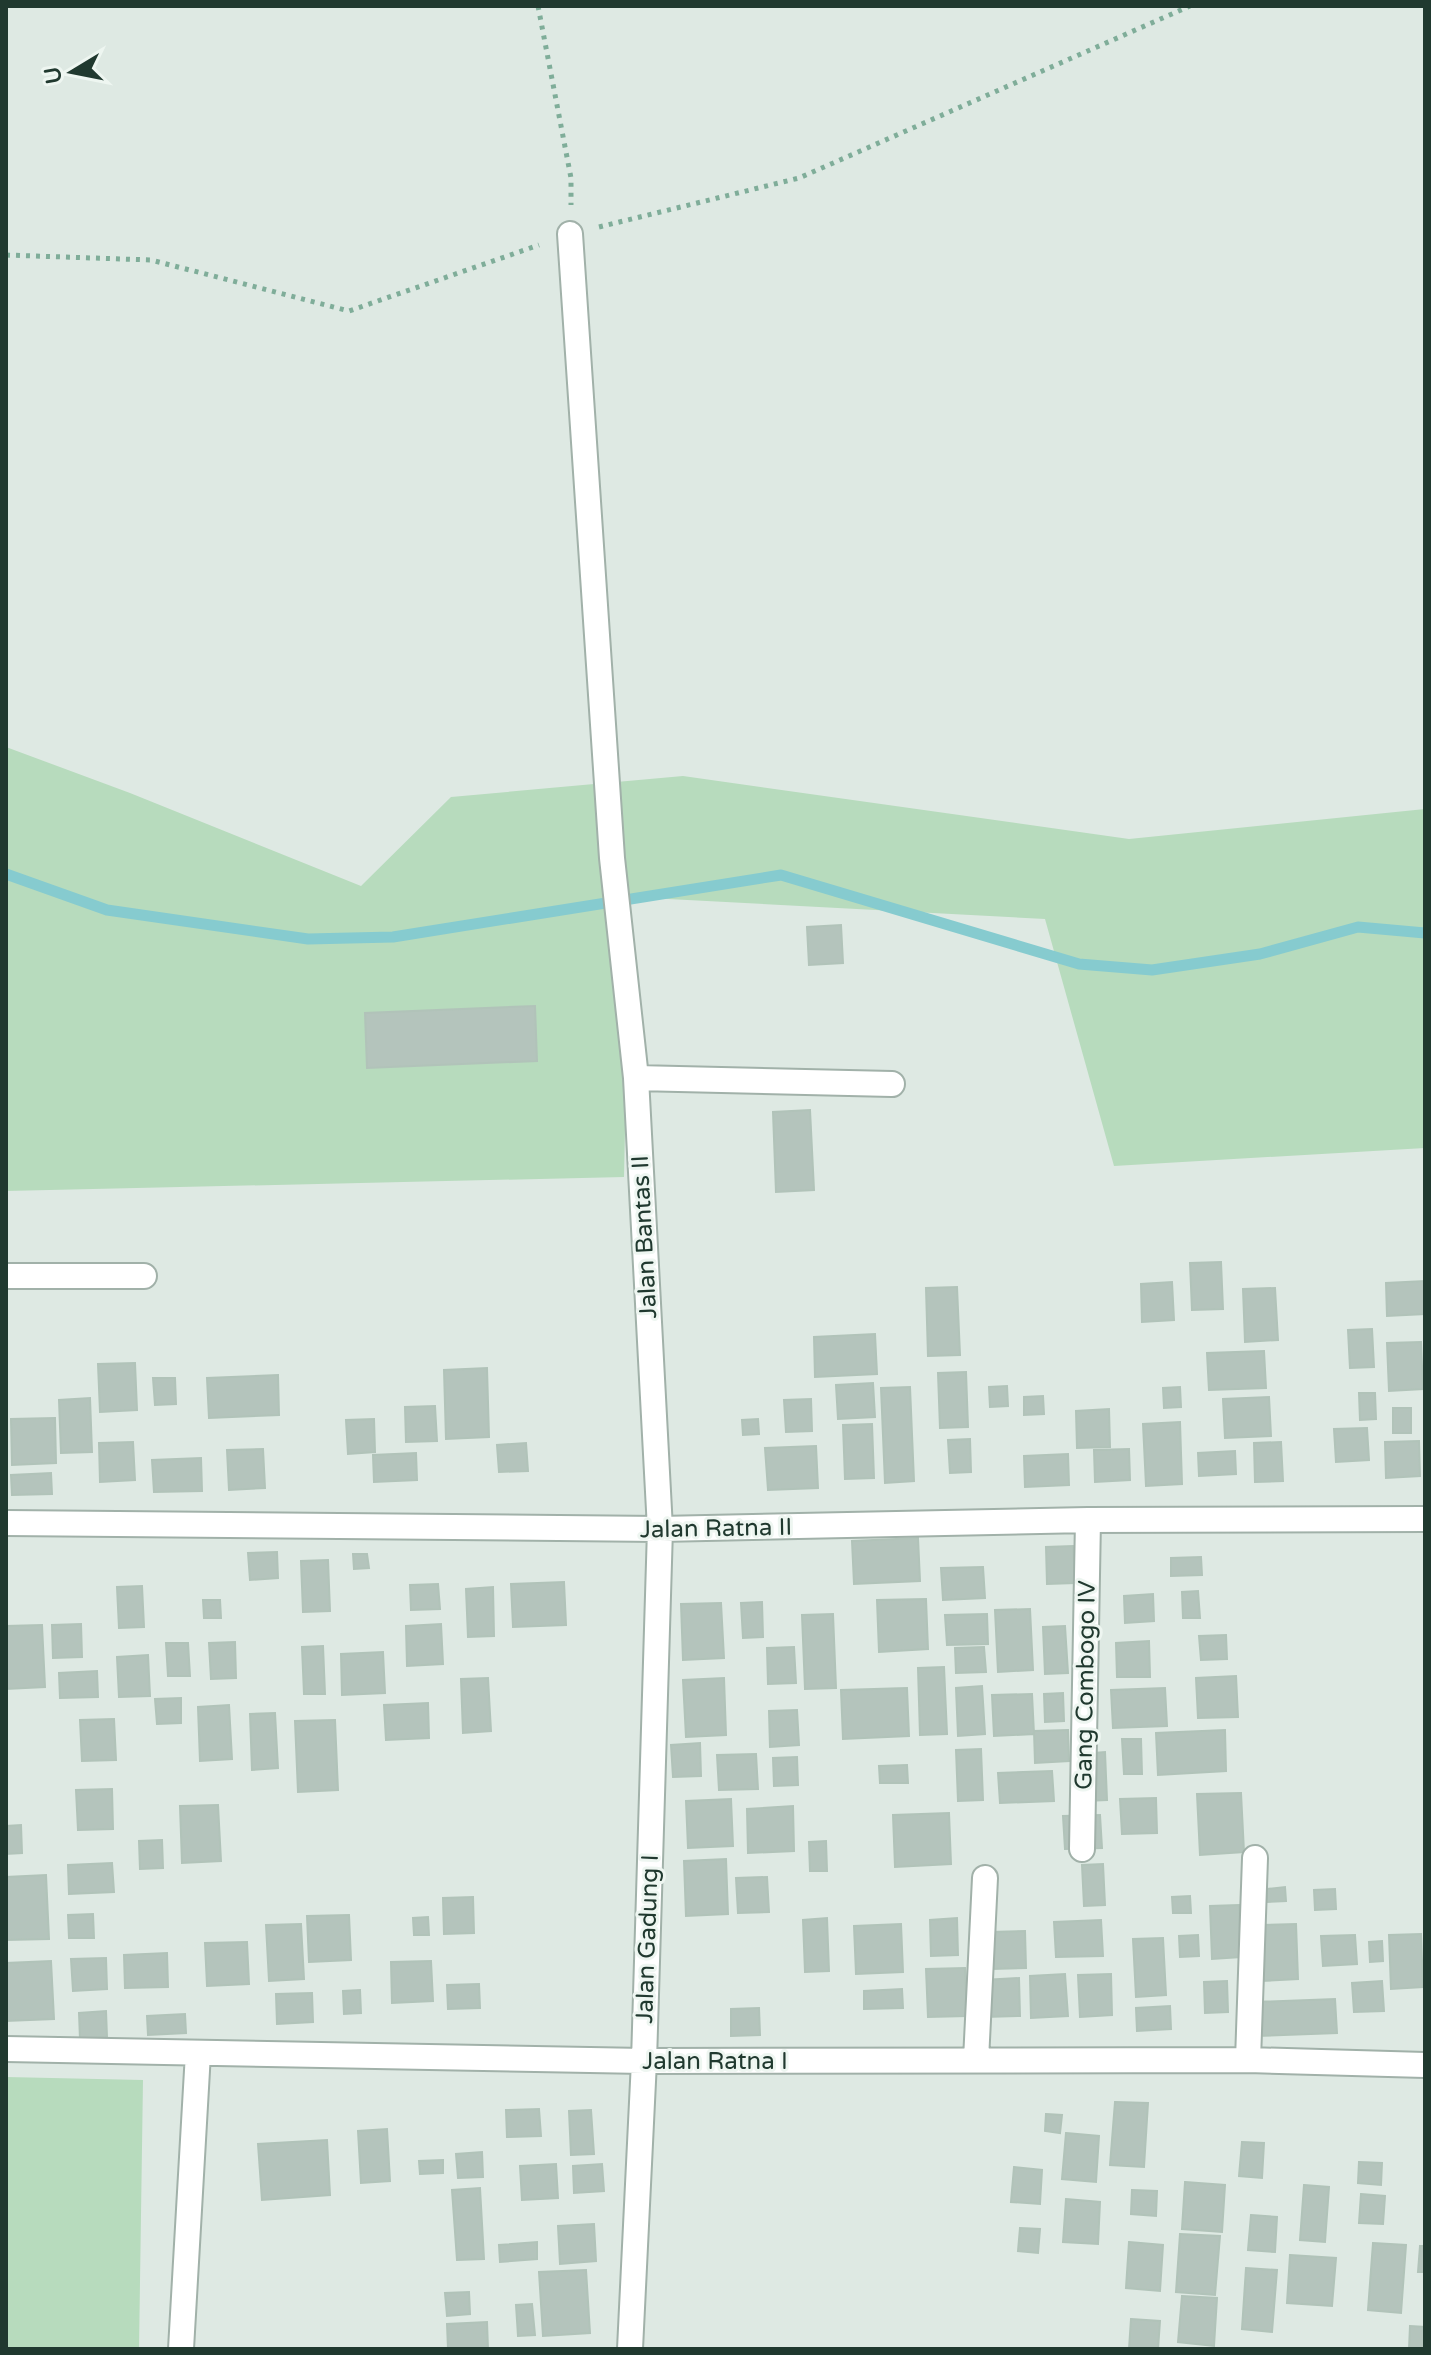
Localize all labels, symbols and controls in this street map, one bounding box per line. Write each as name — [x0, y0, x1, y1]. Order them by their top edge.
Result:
north arrow — [32, 32, 112, 112]
text: U — [39, 65, 68, 86]
street label: Jalan Bantas II — [626, 1155, 663, 1319]
street label: Jalan Ratna II — [640, 1513, 792, 1544]
street label: Gang Combogo IV — [1069, 1580, 1102, 1790]
street label: Jalan Gadung I — [630, 1854, 665, 2024]
street label: Jalan Ratna I — [642, 2047, 788, 2076]

